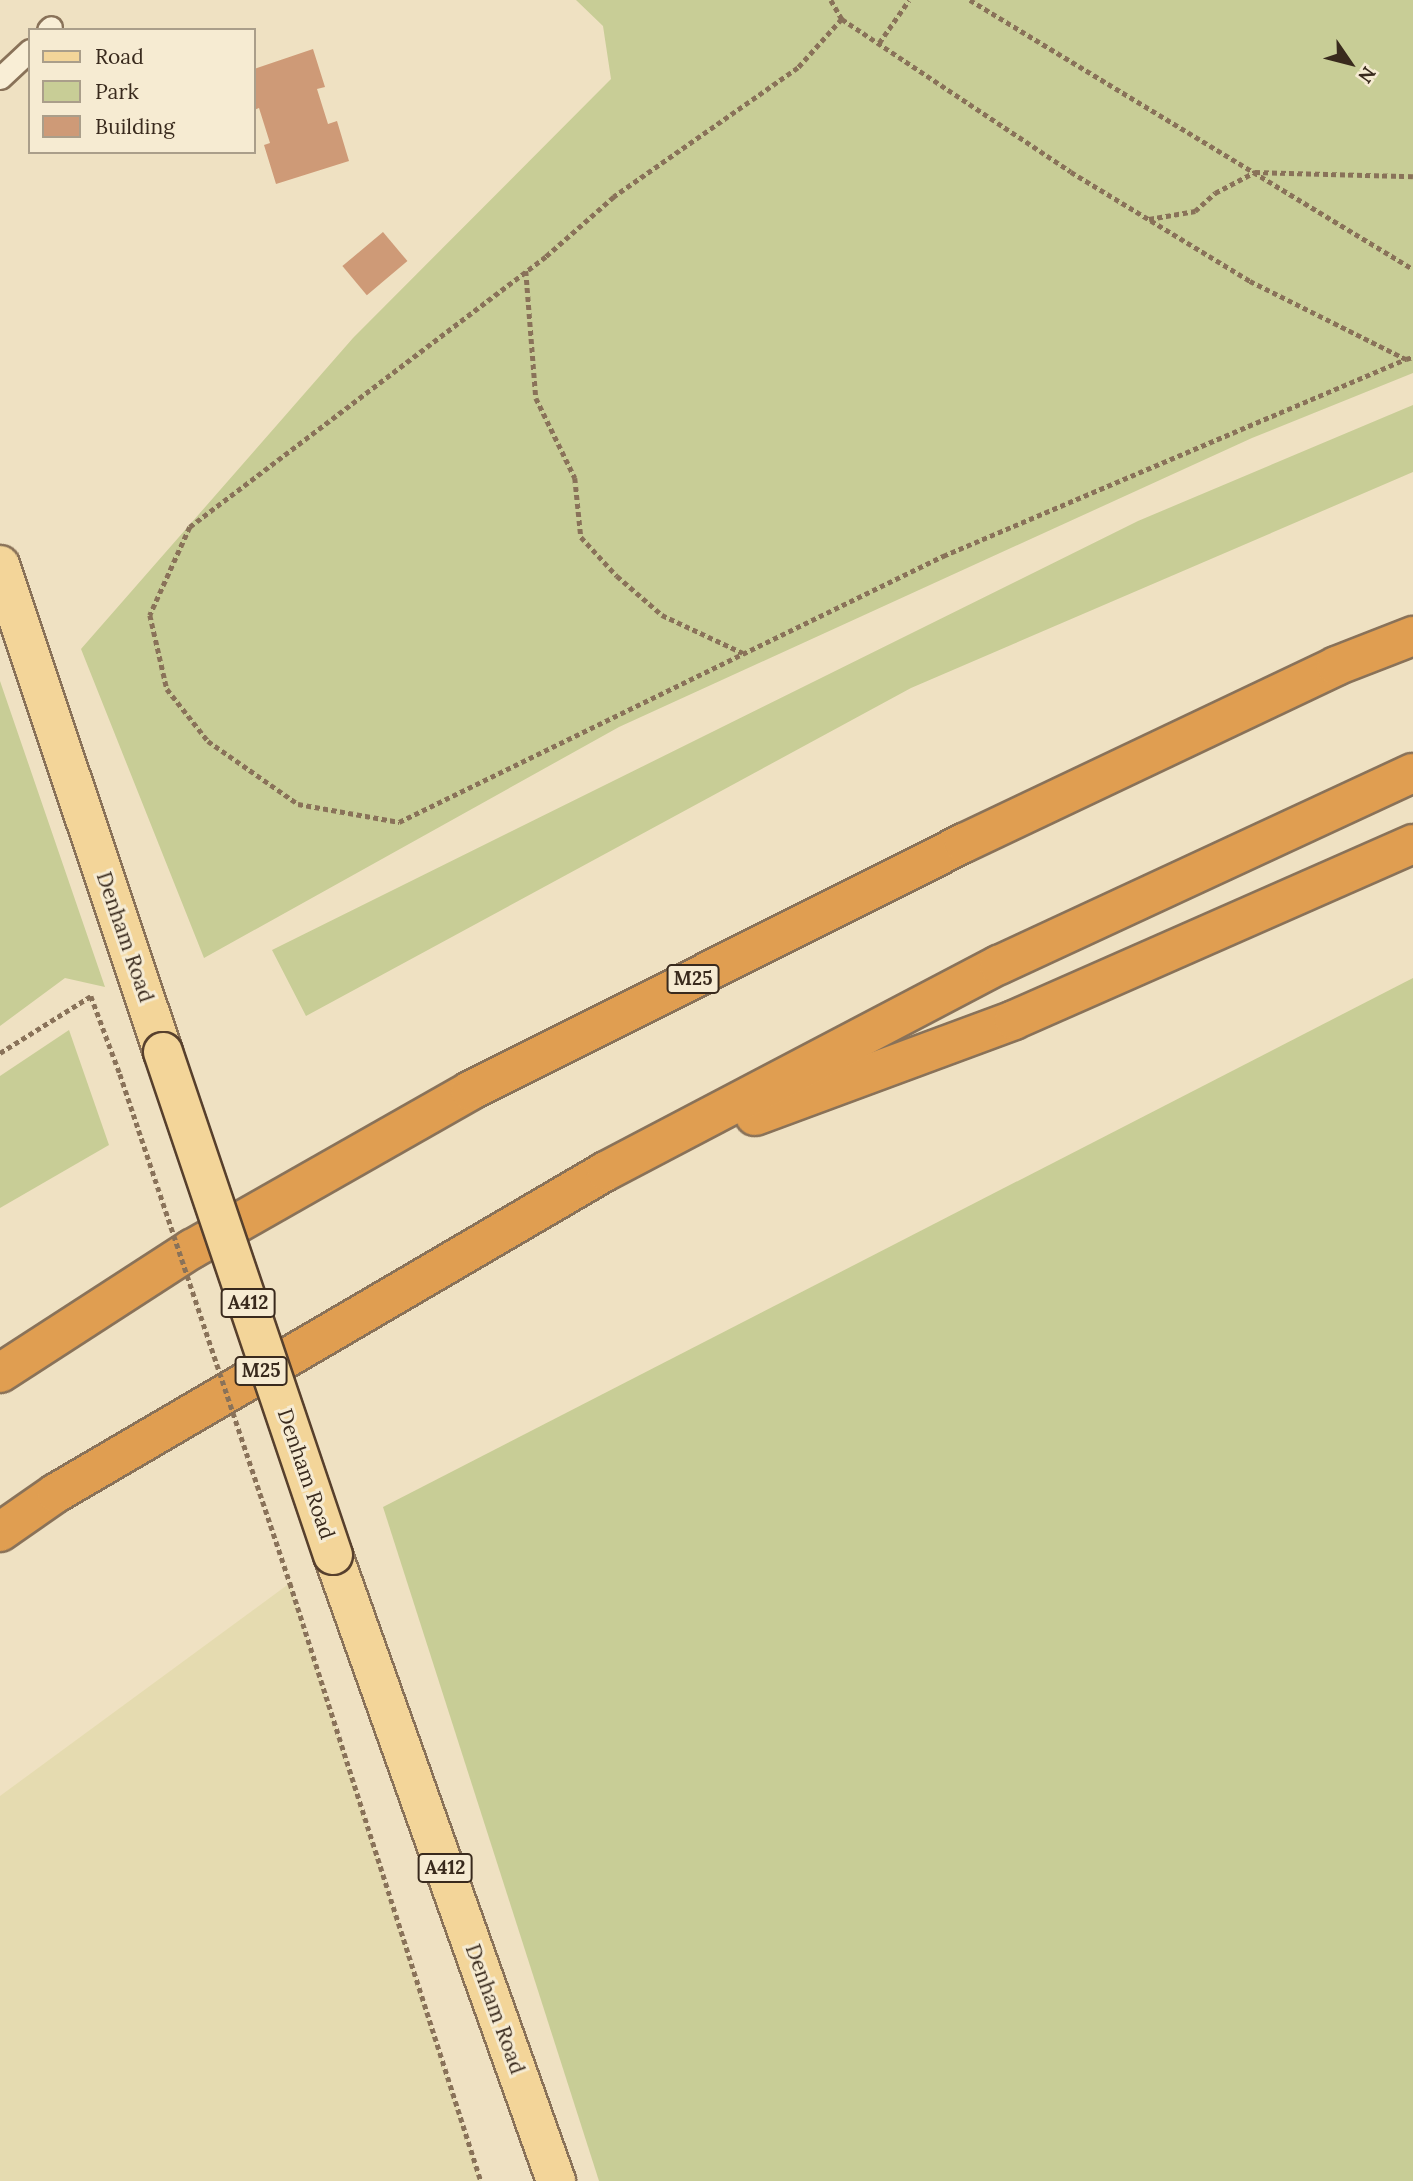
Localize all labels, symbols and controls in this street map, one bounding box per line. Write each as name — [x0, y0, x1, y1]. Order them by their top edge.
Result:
legend — [28, 28, 256, 154]
north arrow — [1315, 28, 1385, 98]
text: Road — [95, 43, 144, 70]
text: N — [1353, 62, 1381, 88]
text: Park — [95, 78, 139, 105]
text: Building — [95, 113, 175, 140]
street label: Denham Road — [91, 869, 159, 1005]
road number: M25 — [665, 964, 721, 995]
road number: A412 — [220, 1288, 276, 1318]
road number: M25 — [233, 1356, 289, 1386]
street label: Denham Road — [272, 1406, 340, 1542]
road number: A412 — [417, 1852, 473, 1884]
street label: Denham Road — [460, 1941, 530, 2077]

